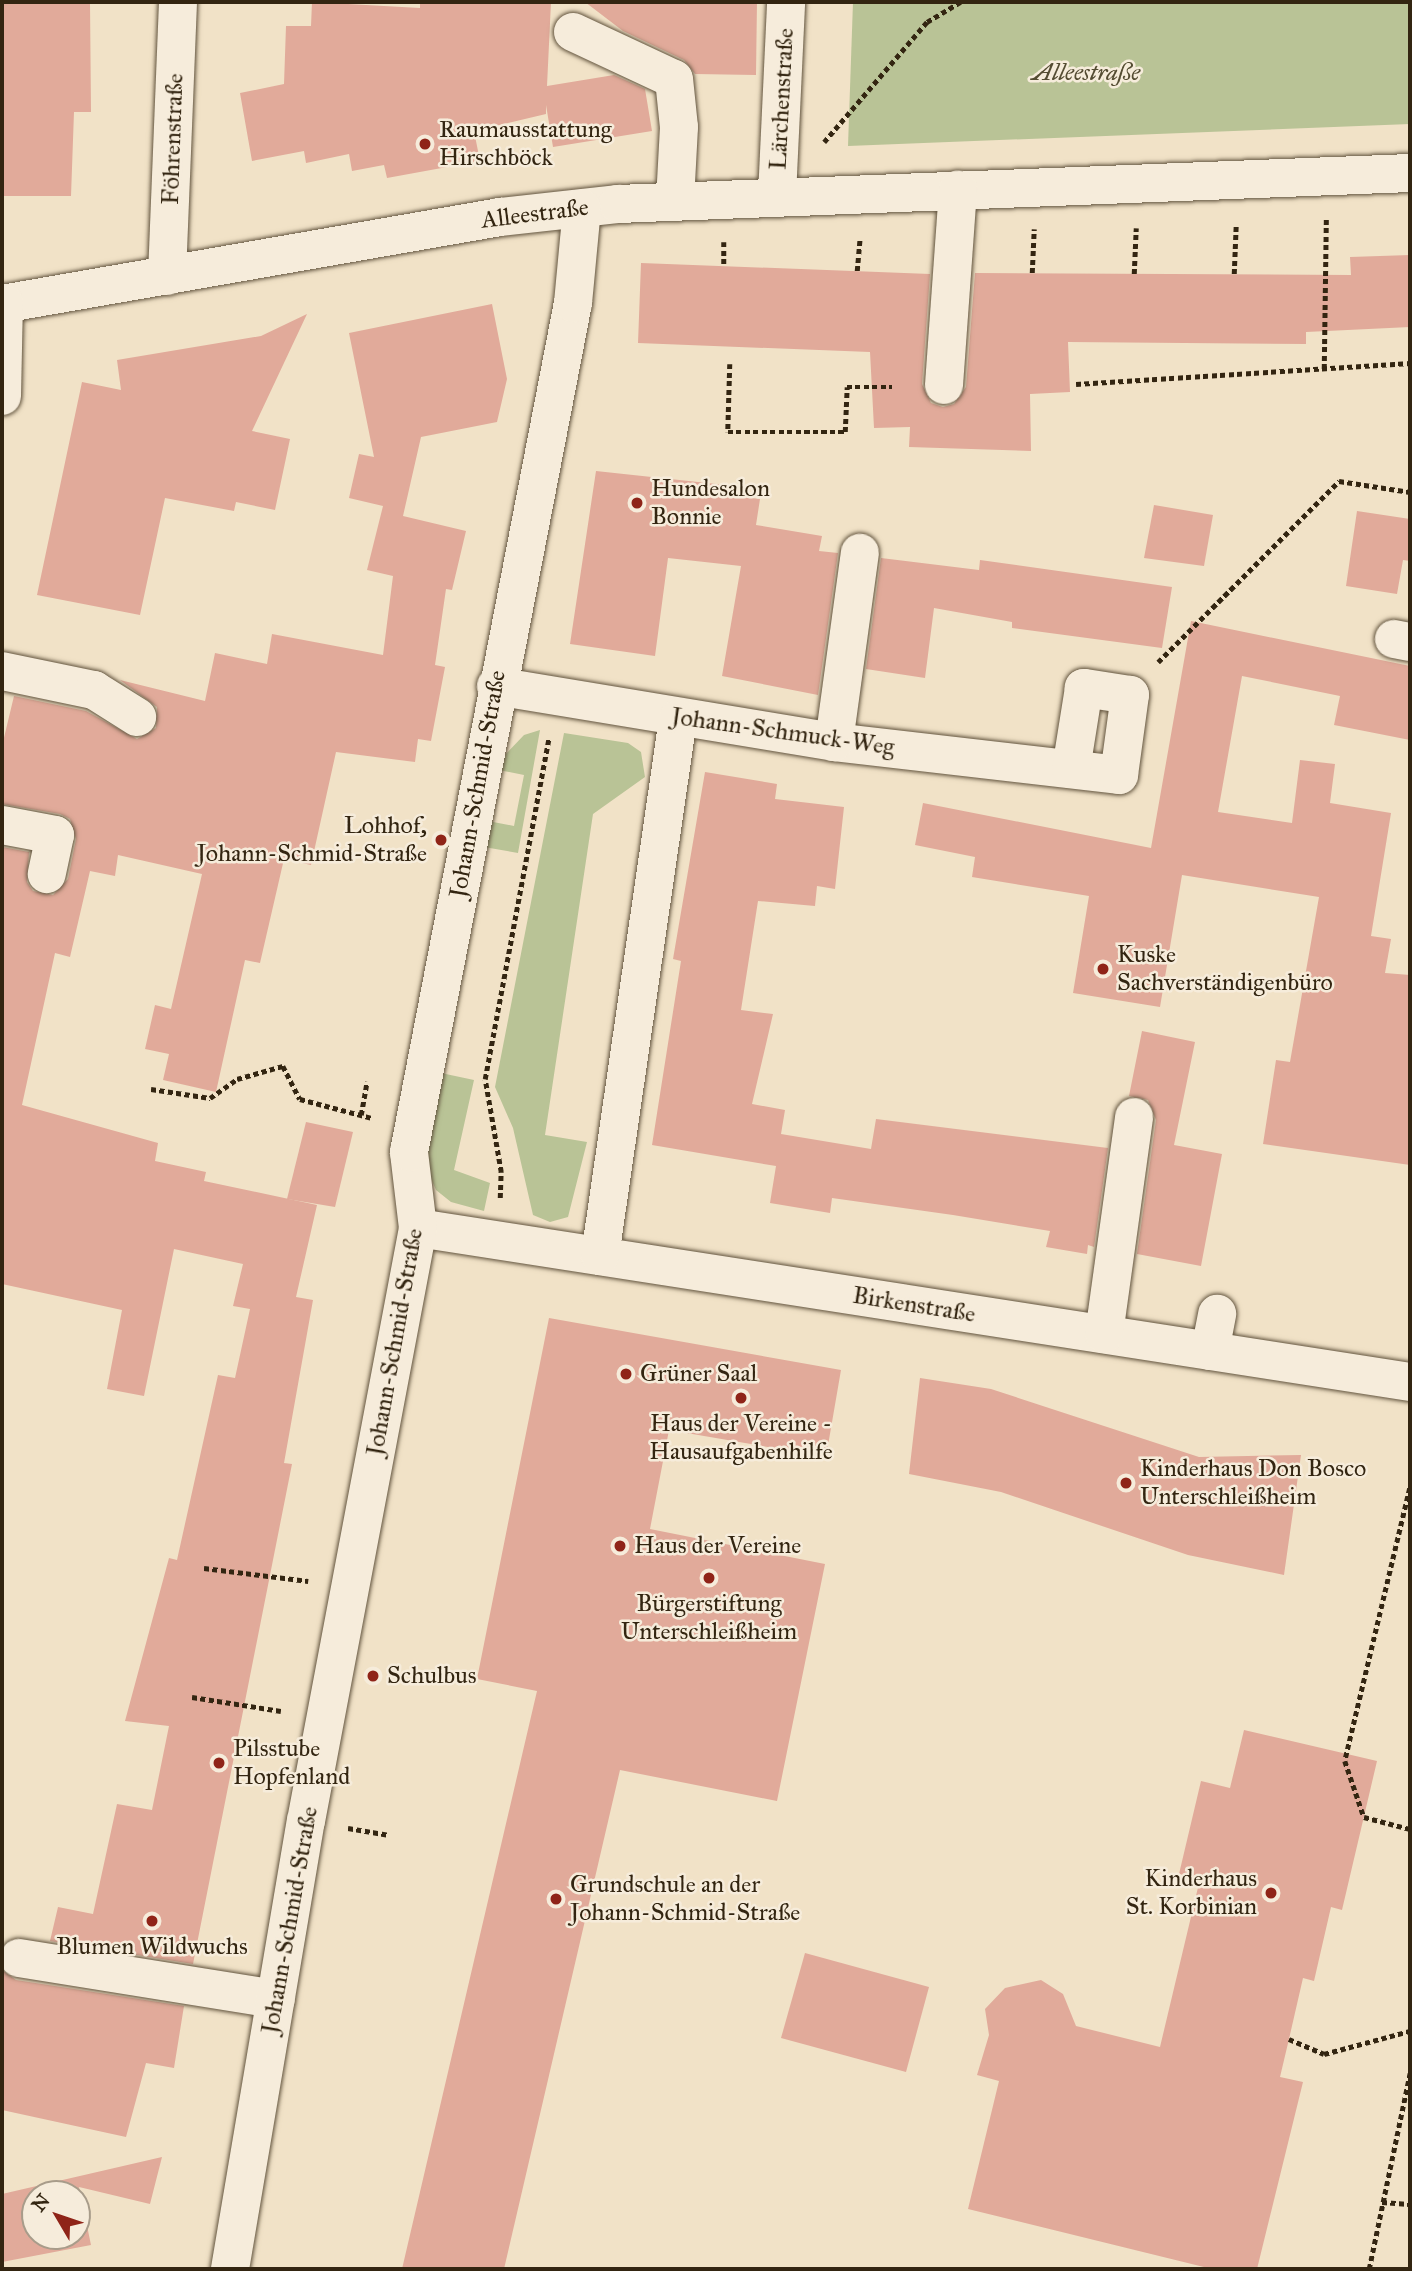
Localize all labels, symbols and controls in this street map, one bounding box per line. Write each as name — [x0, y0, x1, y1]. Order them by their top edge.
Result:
street label: Lärchenstraße — [764, 27, 800, 171]
park label: Alleestraße — [1032, 59, 1140, 87]
street label: Föhrenstraße — [156, 73, 190, 205]
place label: Raumausstattung Hirschböck — [439, 116, 612, 172]
marker: Raumausstattung Hirschböck — [417, 136, 433, 152]
street label: Alleestraße — [480, 193, 590, 235]
place label: Hundesalon Bonnie — [651, 475, 770, 531]
marker: Hundesalon Bonnie — [629, 495, 645, 511]
street label: Johann-Schmid-Straße — [444, 668, 512, 900]
street label: Johann-Schmuck-Weg — [670, 702, 896, 762]
place label: Lohhof, Johann-Schmid-Straße — [197, 812, 427, 868]
marker: Lohhof, Johann-Schmid-Straße — [433, 832, 449, 848]
place label: Kuske Sachverständigenbüro — [1117, 941, 1333, 997]
marker: Kuske Sachverständigenbüro — [1095, 961, 1111, 977]
street label: Johann-Schmid-Straße — [361, 1226, 429, 1458]
street label: Birkenstraße — [851, 1281, 977, 1329]
place label: Grüner Saal — [640, 1360, 757, 1388]
marker: Grüner Saal — [618, 1366, 634, 1382]
marker: Haus der Vereine - Hausaufgabenhilfe — [733, 1390, 749, 1406]
place label: Haus der Vereine - Hausaufgabenhilfe — [649, 1410, 833, 1466]
place label: Kinderhaus Don Bosco Unterschleißheim — [1140, 1455, 1366, 1511]
marker: Kinderhaus Don Bosco Unterschleißheim — [1118, 1475, 1134, 1491]
place label: Haus der Vereine — [634, 1532, 801, 1560]
marker: Haus der Vereine — [612, 1538, 628, 1554]
marker: Bürgerstiftung Unterschleißheim — [701, 1570, 717, 1586]
place label: Bürgerstiftung Unterschleißheim — [621, 1590, 797, 1646]
place label: Schulbus — [387, 1662, 477, 1690]
marker: Schulbus — [365, 1668, 381, 1684]
place label: Pilsstube Hopfenland — [233, 1735, 350, 1791]
marker: Pilsstube Hopfenland — [211, 1755, 227, 1771]
street label: Johann-Schmid-Straße — [256, 1804, 324, 2036]
place label: Kinderhaus St. Korbinian — [1126, 1865, 1257, 1921]
place label: Grundschule an der Johann-Schmid-Straße — [570, 1871, 800, 1927]
marker: Kinderhaus St. Korbinian — [1263, 1885, 1279, 1901]
marker: Grundschule an der Johann-Schmid-Straße — [548, 1891, 564, 1907]
marker: Blumen Wildwuchs — [144, 1913, 160, 1929]
place label: Blumen Wildwuchs — [56, 1933, 248, 1961]
north arrow — [21, 2180, 91, 2250]
text: N — [27, 2189, 55, 2216]

